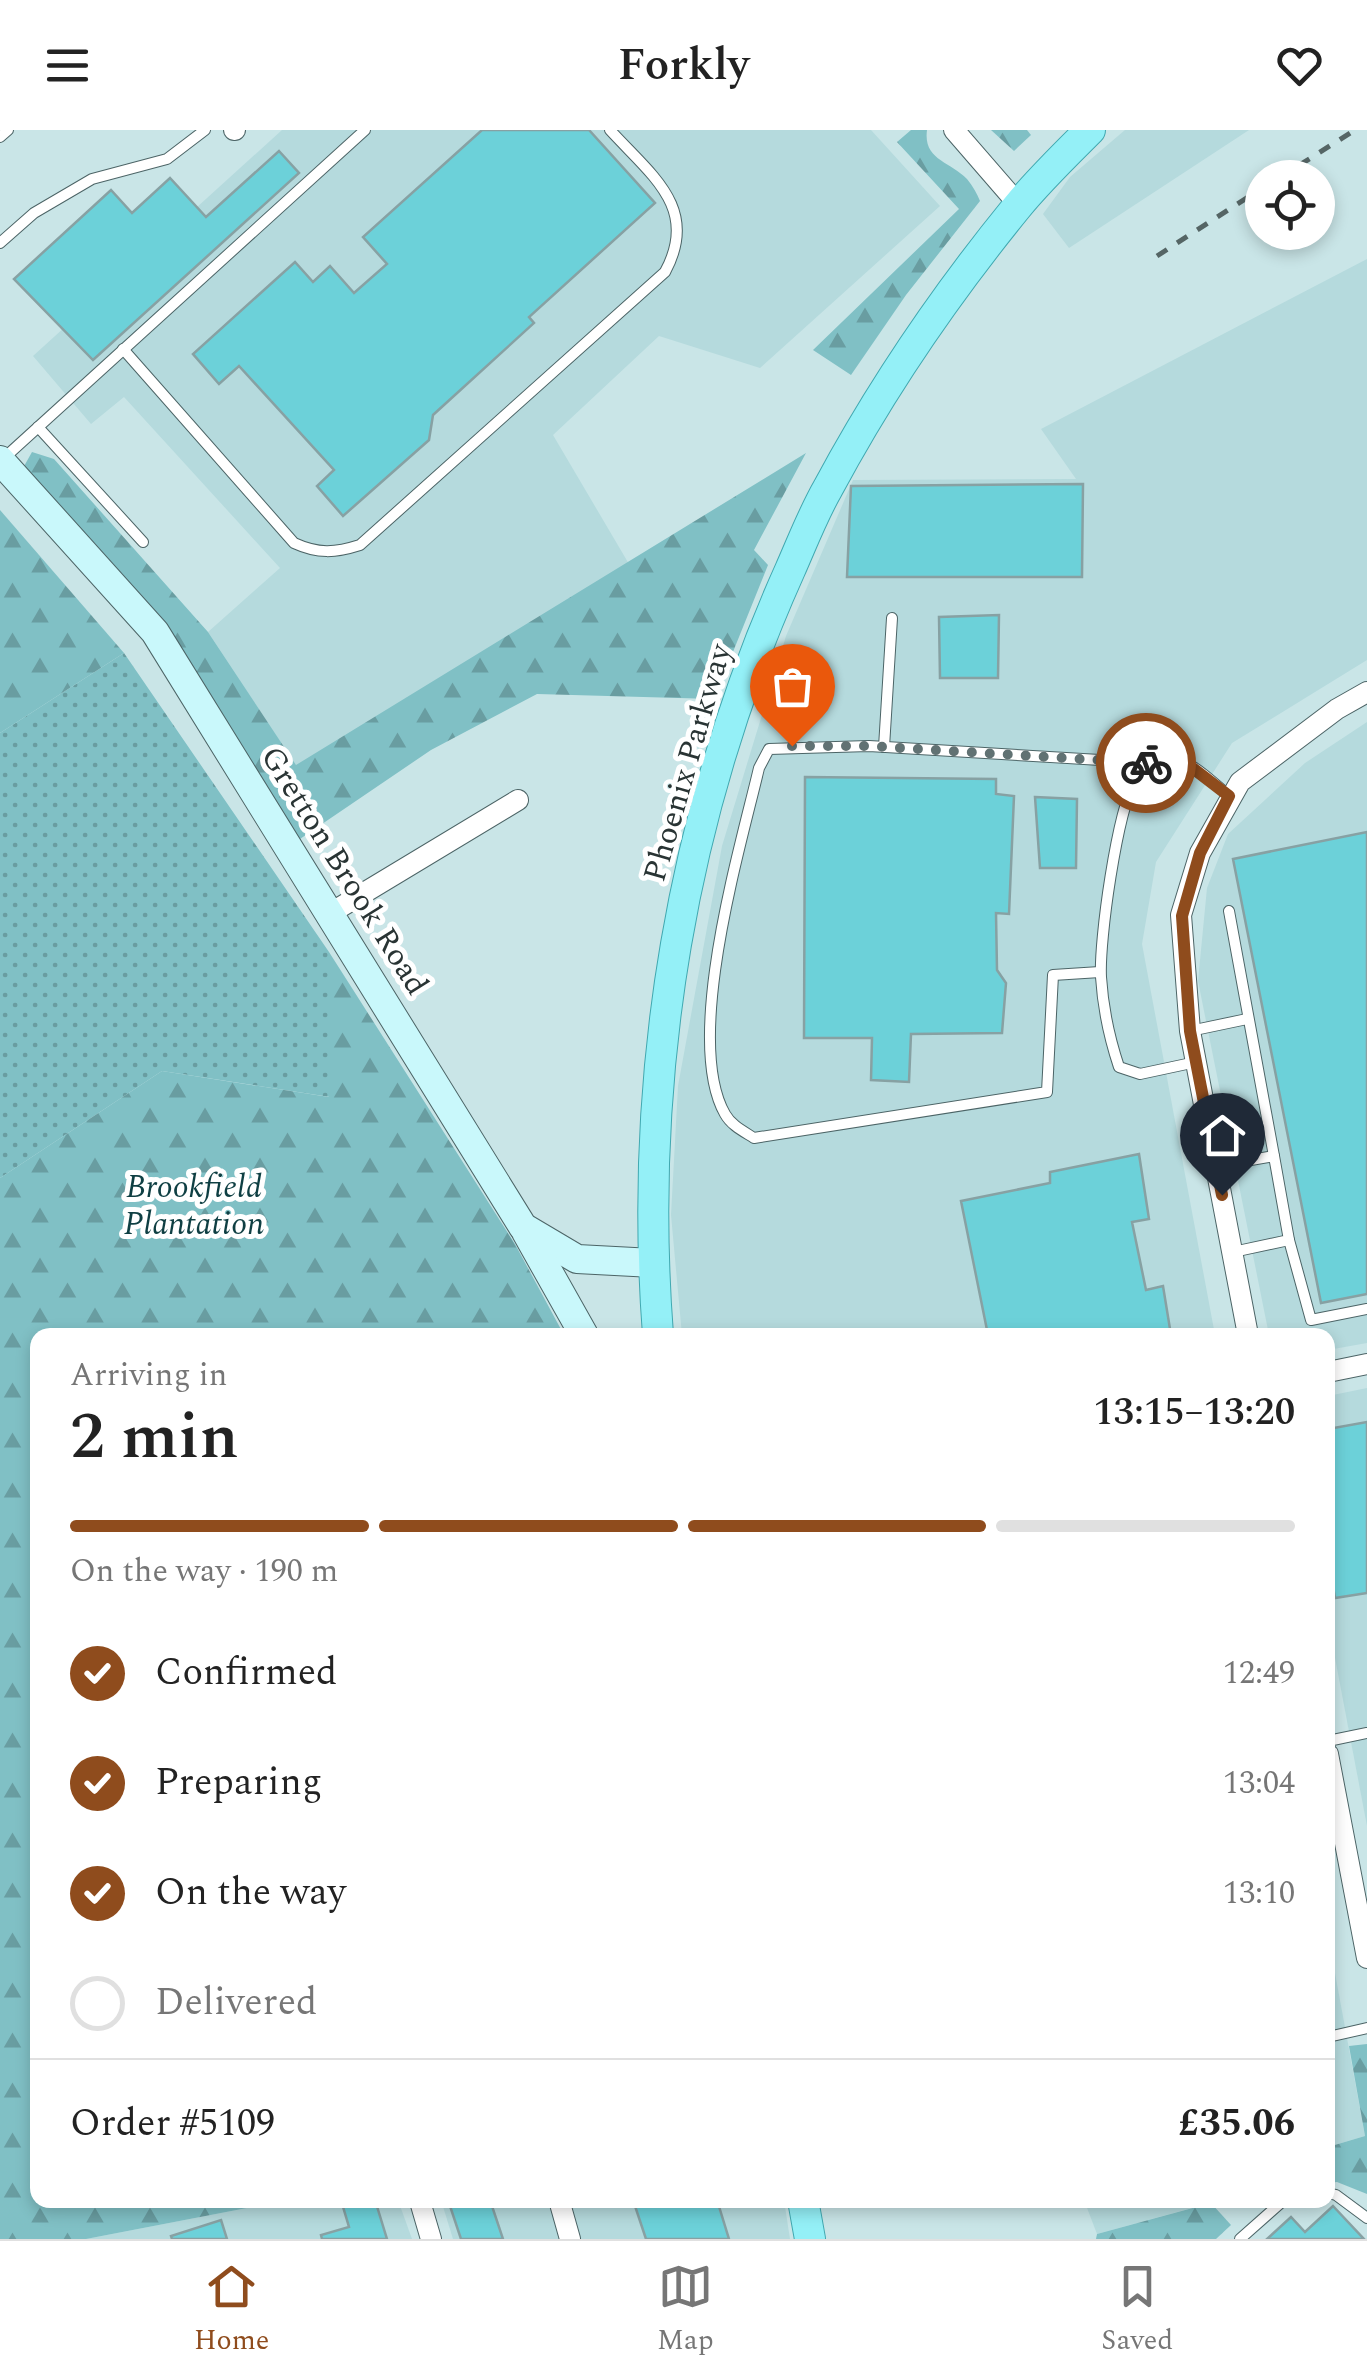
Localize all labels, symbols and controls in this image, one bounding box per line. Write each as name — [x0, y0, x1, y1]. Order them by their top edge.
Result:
text: Forkly — [618, 31, 749, 100]
icon: menu — [40, 38, 95, 93]
icon: heart — [1272, 38, 1327, 93]
map controls — [1245, 160, 1335, 250]
button: locate — [1245, 160, 1335, 250]
street label: Phoenix Parkway — [631, 637, 746, 888]
pin — [750, 644, 835, 747]
icon: bag — [765, 659, 820, 714]
courier — [1096, 713, 1196, 813]
icon: bike — [1119, 736, 1174, 791]
street label: Gretton Brook Road — [247, 737, 441, 1005]
pin — [1180, 1093, 1265, 1196]
icon: home — [1195, 1108, 1250, 1163]
park label: Brookfield Plantation — [124, 1163, 264, 1249]
text: Arriving in — [70, 1351, 227, 1400]
text: 13:15–13:20 — [1093, 1384, 1295, 1442]
text: 2 min — [70, 1388, 239, 1487]
text: On the way · 190 m — [70, 1547, 338, 1596]
text: Confirmed — [155, 1644, 337, 1702]
icon: check — [70, 1646, 125, 1701]
text: 12:49 — [1223, 1649, 1295, 1698]
text: Preparing — [155, 1754, 322, 1812]
icon: check — [70, 1756, 125, 1811]
text: 13:04 — [1223, 1759, 1295, 1808]
text: On the way — [155, 1864, 346, 1922]
icon: check — [70, 1866, 125, 1921]
text: 13:10 — [1223, 1869, 1295, 1918]
text: Delivered — [155, 1974, 317, 2032]
text: Order #5109 — [70, 2095, 275, 2153]
text: £35.06 — [1178, 2095, 1295, 2153]
tab: Home — [194, 2259, 269, 2362]
tab: Map — [657, 2259, 714, 2362]
tab: Saved — [1101, 2259, 1173, 2362]

